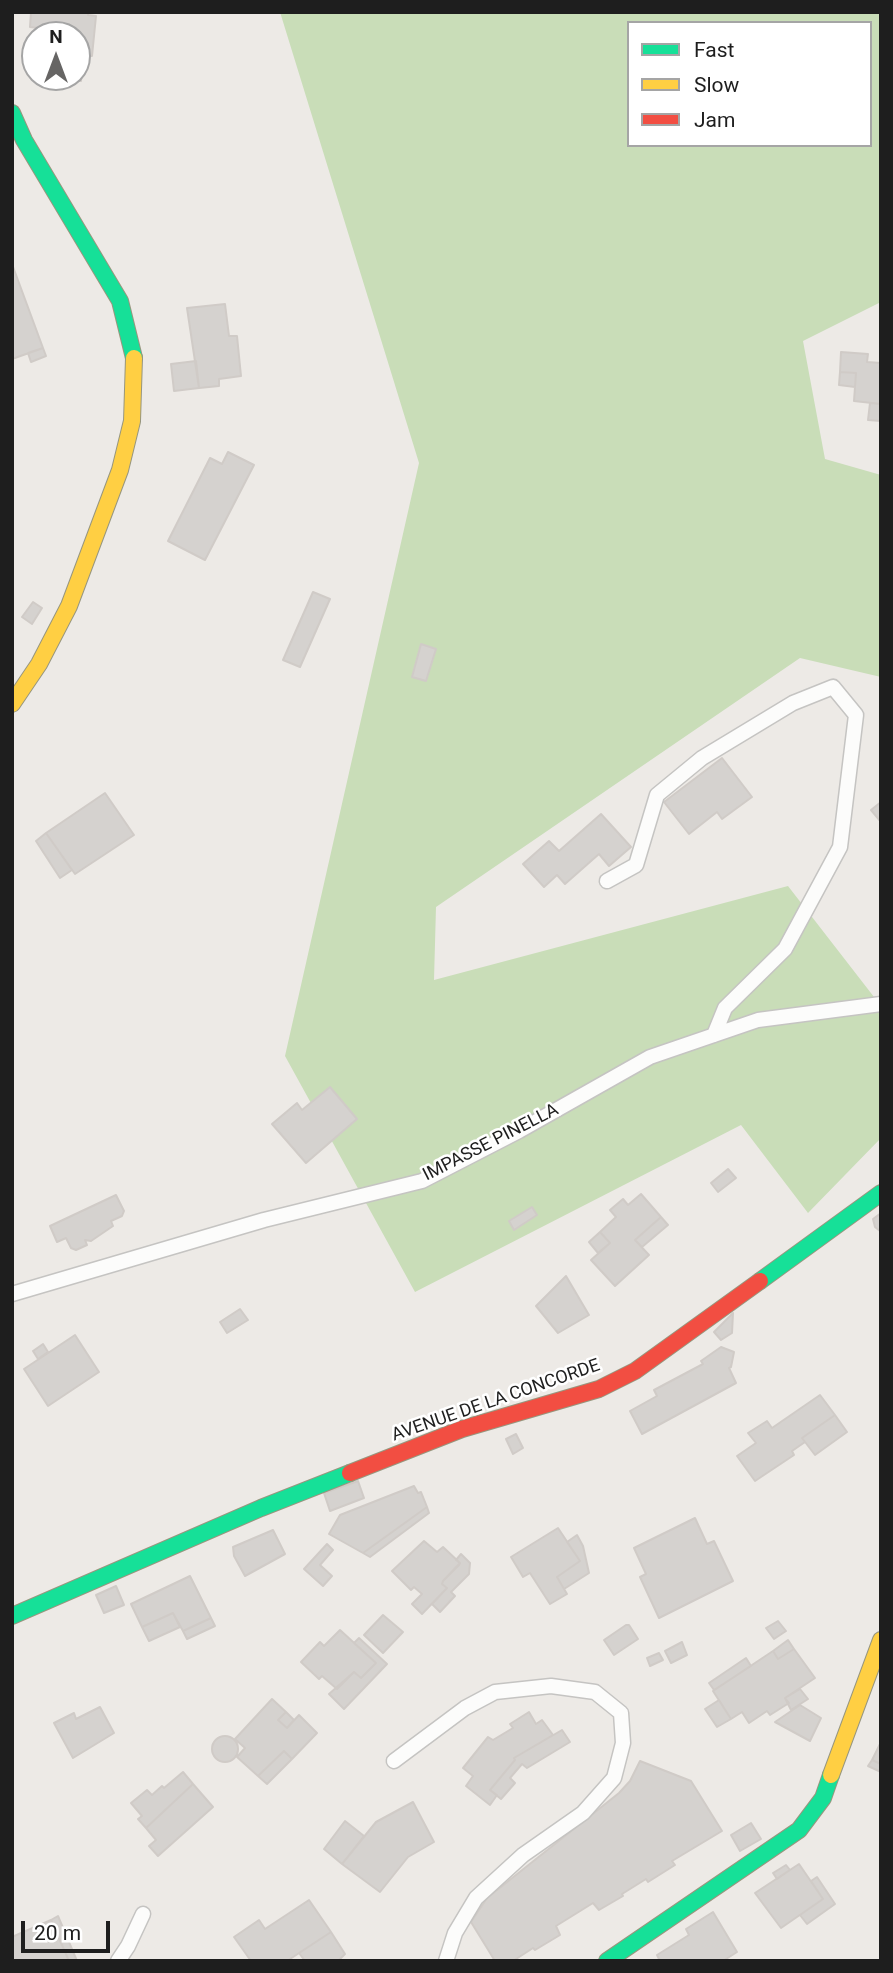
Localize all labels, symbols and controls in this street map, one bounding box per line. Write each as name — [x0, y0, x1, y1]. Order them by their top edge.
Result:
north arrow — [21, 21, 91, 91]
legend — [627, 21, 872, 147]
text: N — [49, 25, 63, 48]
text: Fast — [694, 38, 734, 62]
text: Slow — [694, 73, 739, 97]
text: Jam — [694, 108, 735, 132]
street label: IMPASSE PINELLA — [420, 1100, 562, 1186]
street label: AVENUE DE LA CONCORDE — [389, 1355, 603, 1447]
scale bar — [24, 1906, 114, 1950]
text: 20 m — [34, 1921, 81, 1945]

